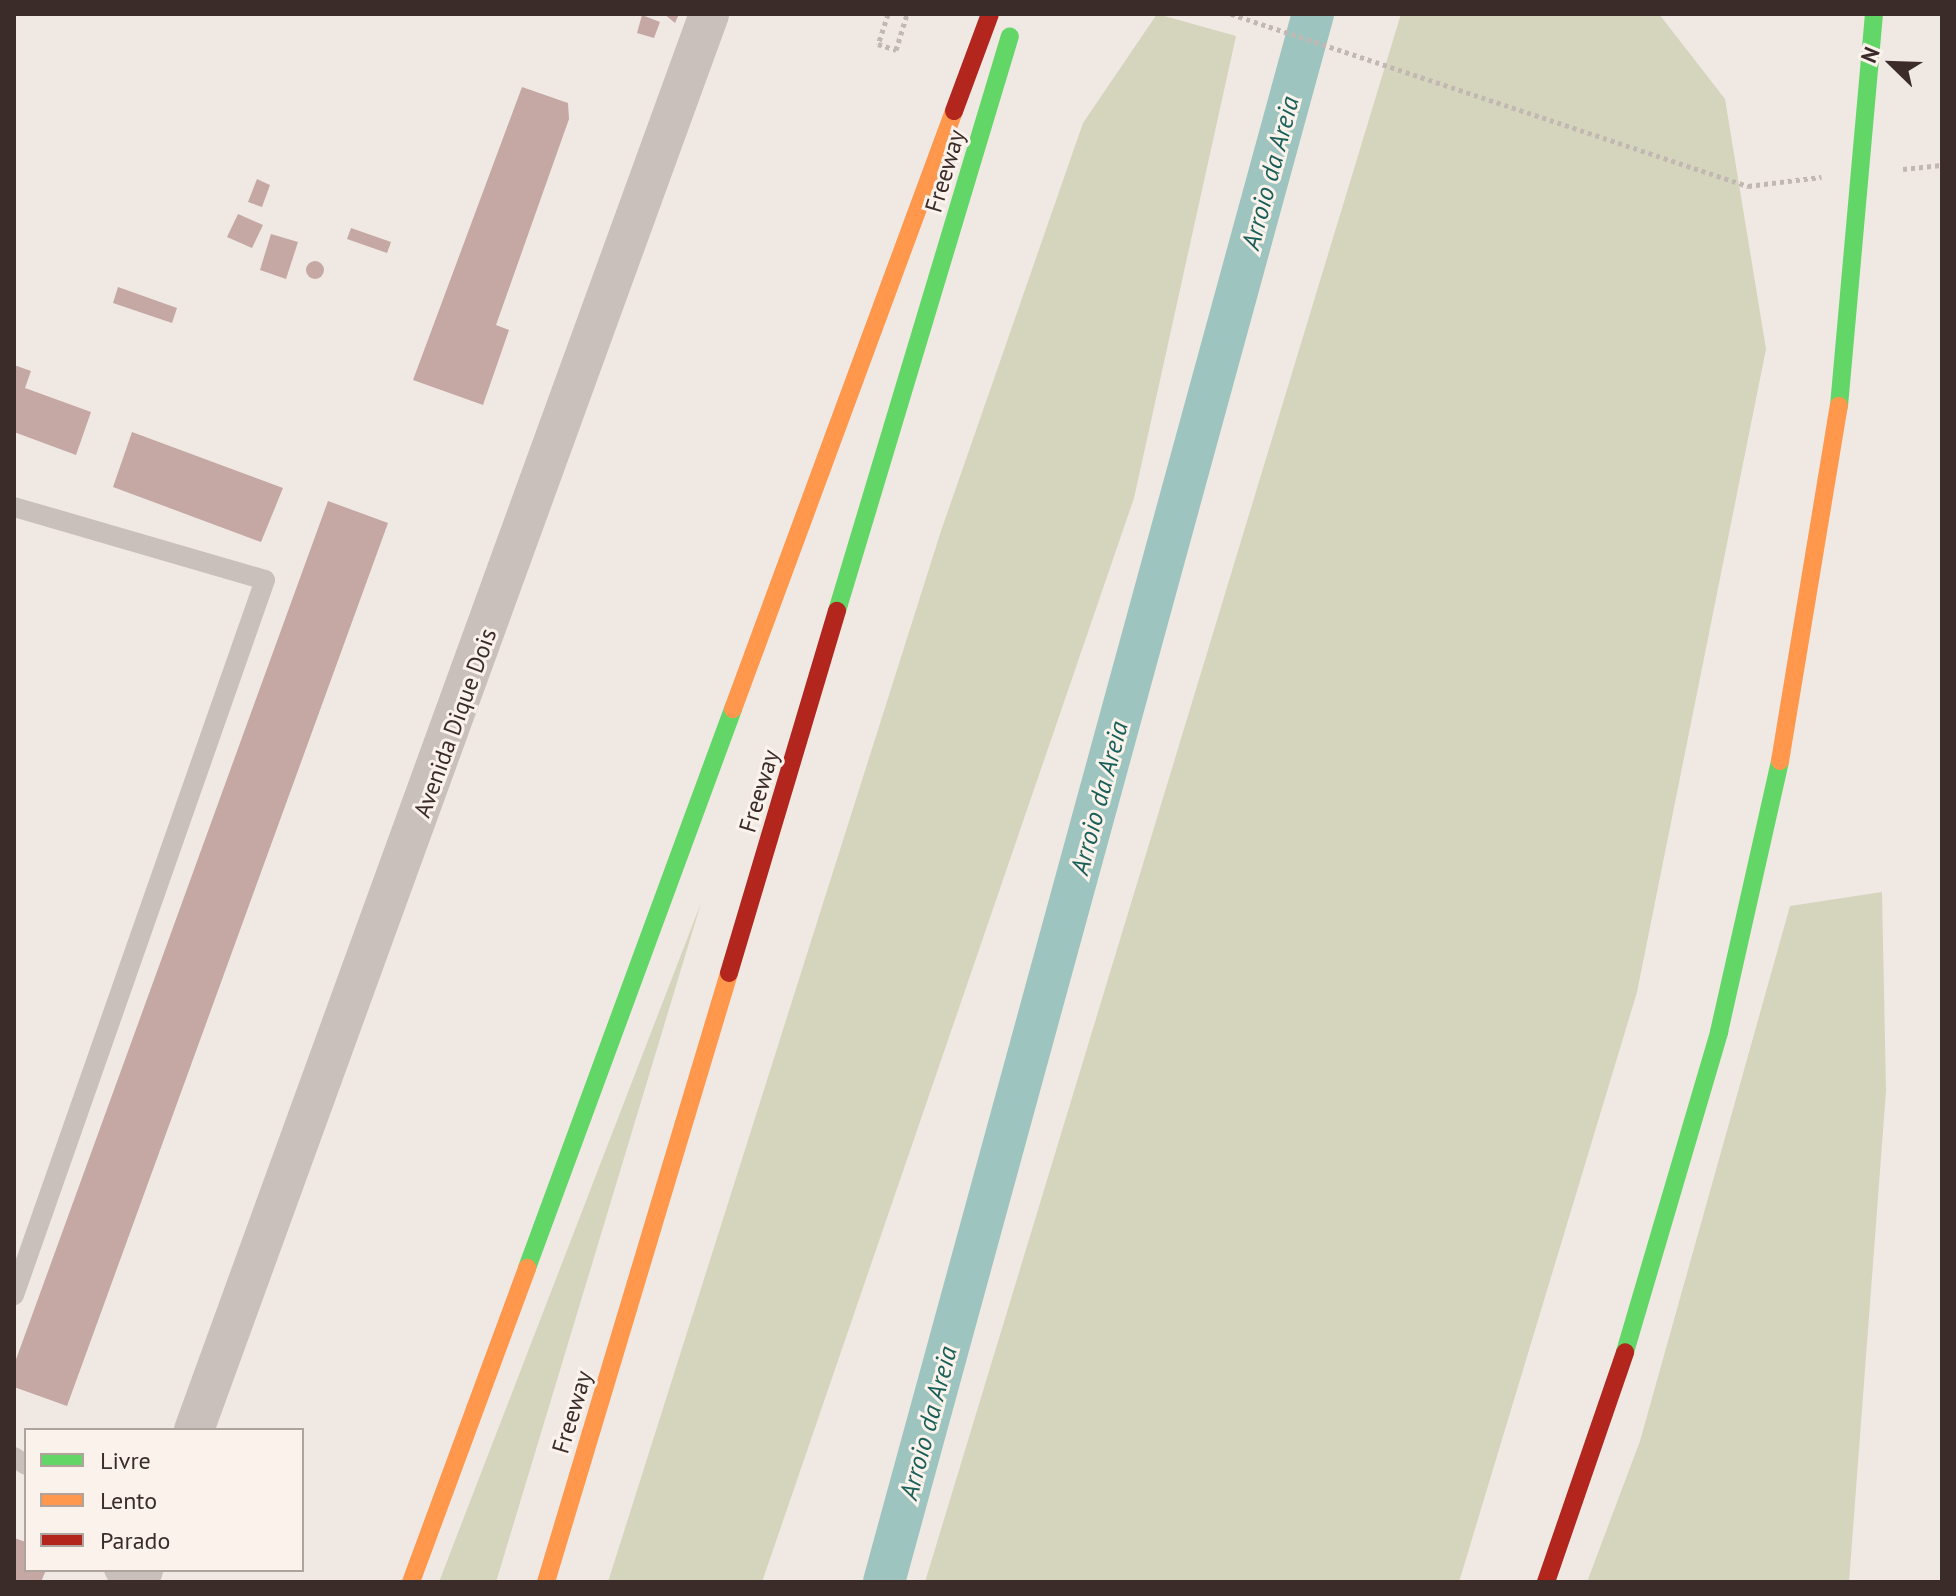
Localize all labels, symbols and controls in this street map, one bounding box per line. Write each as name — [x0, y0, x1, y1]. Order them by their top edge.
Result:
north arrow — [1852, 24, 1932, 104]
text: N — [1854, 42, 1886, 67]
water label: Arroio da Areia — [1234, 93, 1306, 253]
street label: Freeway — [919, 126, 971, 216]
street label: Avenida Dique Dois — [407, 625, 503, 821]
water label: Arroio da Areia — [1063, 718, 1135, 878]
street label: Freeway — [733, 746, 785, 836]
water label: Arroio da Areia — [892, 1343, 964, 1503]
street label: Freeway — [546, 1367, 598, 1457]
legend — [24, 1428, 304, 1572]
text: Livre — [100, 1445, 151, 1476]
text: Lento — [100, 1485, 157, 1516]
text: Parado — [100, 1525, 170, 1556]

